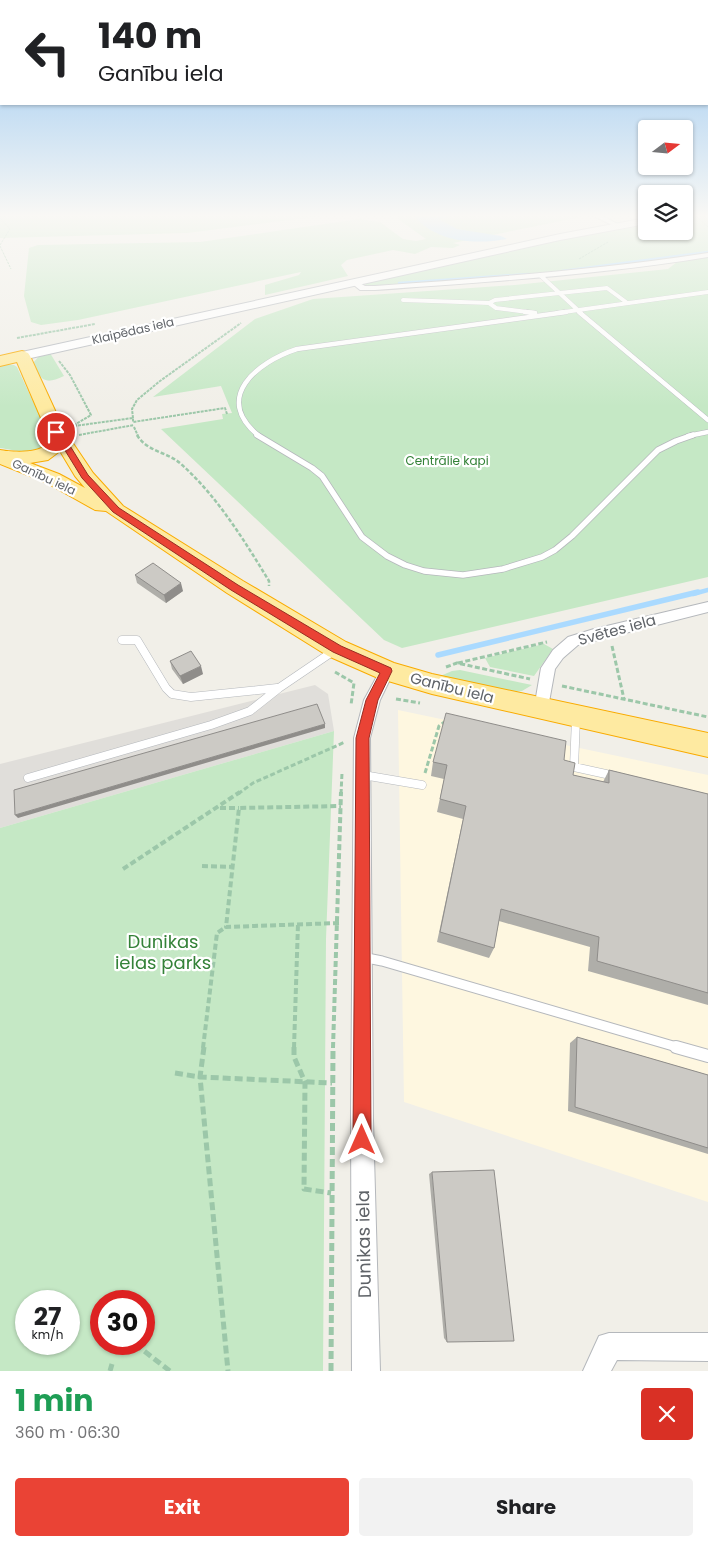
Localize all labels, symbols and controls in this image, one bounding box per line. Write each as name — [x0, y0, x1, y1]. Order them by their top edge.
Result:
text: 140 m — [98, 11, 202, 60]
icon: left — [15, 20, 80, 85]
text: Ganību iela — [98, 58, 224, 89]
north arrow — [638, 120, 692, 175]
map controls — [638, 120, 693, 240]
button: layers — [638, 185, 693, 240]
street label: Klaipēdas iela — [90, 313, 176, 348]
pin — [35, 411, 77, 453]
icon: arrive — [42, 418, 70, 446]
park label: Centrālie kapi — [405, 452, 489, 469]
street label: Ganību iela — [10, 454, 79, 499]
street label: Svētes iela — [576, 609, 658, 650]
street label: Ganību iela — [408, 667, 496, 708]
park label: Dunikas ielas parks — [115, 929, 211, 975]
position arrow — [335, 1113, 387, 1165]
street label: Dunikas iela — [350, 1190, 377, 1298]
speed limit sign: 30 — [90, 1290, 155, 1355]
text: 27 — [34, 1299, 61, 1334]
text: km/h — [32, 1326, 63, 1343]
text: 1 min — [15, 1379, 93, 1422]
button: close — [641, 1388, 693, 1440]
text: 360 m · 06:30 — [15, 1421, 120, 1444]
button: Exit — [15, 1478, 349, 1536]
button: Share — [359, 1478, 693, 1536]

